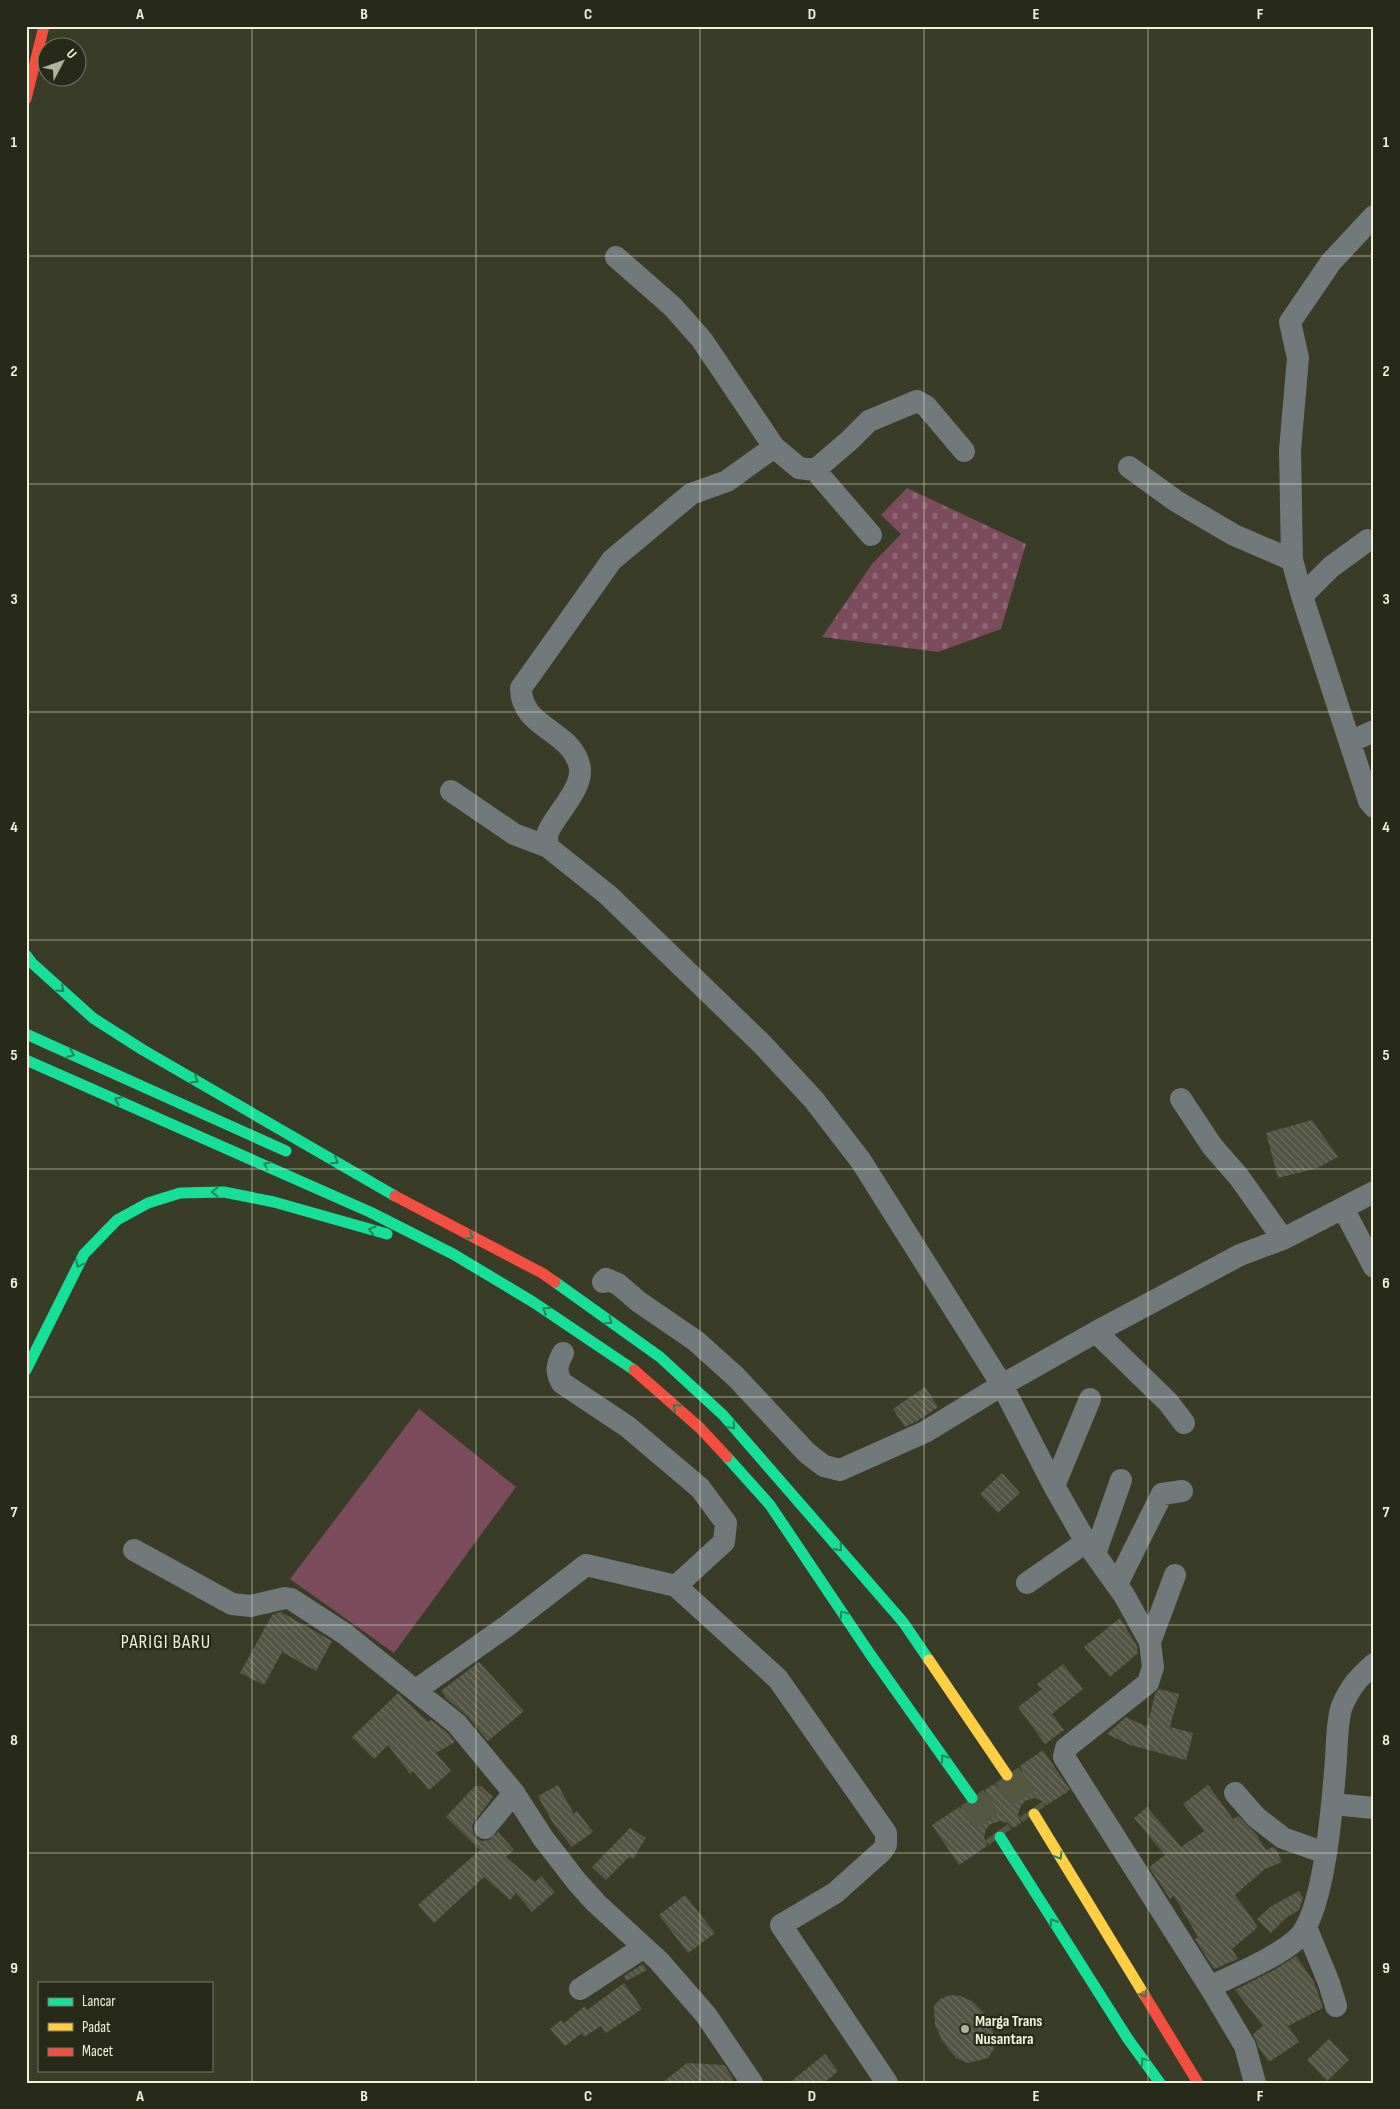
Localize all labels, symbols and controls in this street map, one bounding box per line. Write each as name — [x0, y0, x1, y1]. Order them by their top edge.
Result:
text: A — [135, 5, 144, 24]
text: B — [360, 5, 368, 24]
text: C — [584, 5, 592, 24]
text: D — [808, 5, 816, 24]
text: E — [1033, 5, 1040, 24]
text: F — [1257, 5, 1264, 24]
north arrow — [38, 38, 88, 88]
text: U — [63, 45, 80, 62]
text: 1 — [11, 133, 18, 152]
text: 1 — [1383, 133, 1390, 152]
text: 2 — [10, 362, 18, 381]
text: 2 — [1382, 362, 1390, 381]
text: 3 — [10, 590, 18, 609]
text: 3 — [1382, 590, 1390, 609]
text: 4 — [10, 818, 18, 837]
text: 4 — [1382, 818, 1390, 837]
one-way arrow — [55, 983, 64, 992]
text: 5 — [10, 1046, 18, 1065]
text: 5 — [1382, 1046, 1390, 1065]
one-way arrow — [66, 1047, 75, 1058]
one-way arrow — [189, 1074, 198, 1084]
one-way arrow — [114, 1095, 123, 1106]
one-way arrow — [330, 1155, 339, 1165]
one-way arrow — [263, 1160, 272, 1171]
one-way arrow — [211, 1187, 218, 1197]
one-way arrow — [369, 1226, 377, 1236]
one-way arrow — [465, 1230, 474, 1240]
one-way arrow — [75, 1259, 85, 1268]
text: 6 — [10, 1274, 18, 1293]
text: 6 — [1382, 1274, 1390, 1293]
one-way arrow — [542, 1307, 551, 1316]
one-way arrow — [603, 1315, 612, 1324]
one-way arrow — [672, 1403, 681, 1412]
one-way arrow — [726, 1420, 735, 1429]
text: 7 — [11, 1503, 18, 1522]
text: 7 — [1383, 1503, 1390, 1522]
one-way arrow — [833, 1543, 842, 1552]
one-way arrow — [839, 1610, 849, 1619]
district label: PARIGI BARU — [121, 1631, 211, 1654]
text: 8 — [10, 1731, 18, 1750]
text: 8 — [1382, 1731, 1390, 1750]
one-way arrow — [941, 1754, 950, 1764]
one-way arrow — [1053, 1850, 1062, 1859]
one-way arrow — [1050, 1918, 1059, 1928]
text: 9 — [10, 1959, 18, 1978]
text: 9 — [1382, 1959, 1390, 1978]
legend — [38, 1982, 212, 2072]
one-way arrow — [1138, 1989, 1147, 1998]
text: Lancar — [82, 1992, 116, 2011]
place label: Marga Trans Nusantara — [975, 2012, 1042, 2049]
text: Padat — [82, 2018, 111, 2037]
marker: Marga Trans Nusantara — [959, 2023, 971, 2035]
text: Macet — [82, 2042, 114, 2061]
one-way arrow — [1141, 2057, 1150, 2067]
text: A — [135, 2087, 144, 2106]
text: B — [360, 2087, 368, 2106]
text: C — [584, 2087, 592, 2106]
text: D — [808, 2087, 816, 2106]
text: E — [1033, 2087, 1040, 2106]
text: F — [1257, 2087, 1264, 2106]

